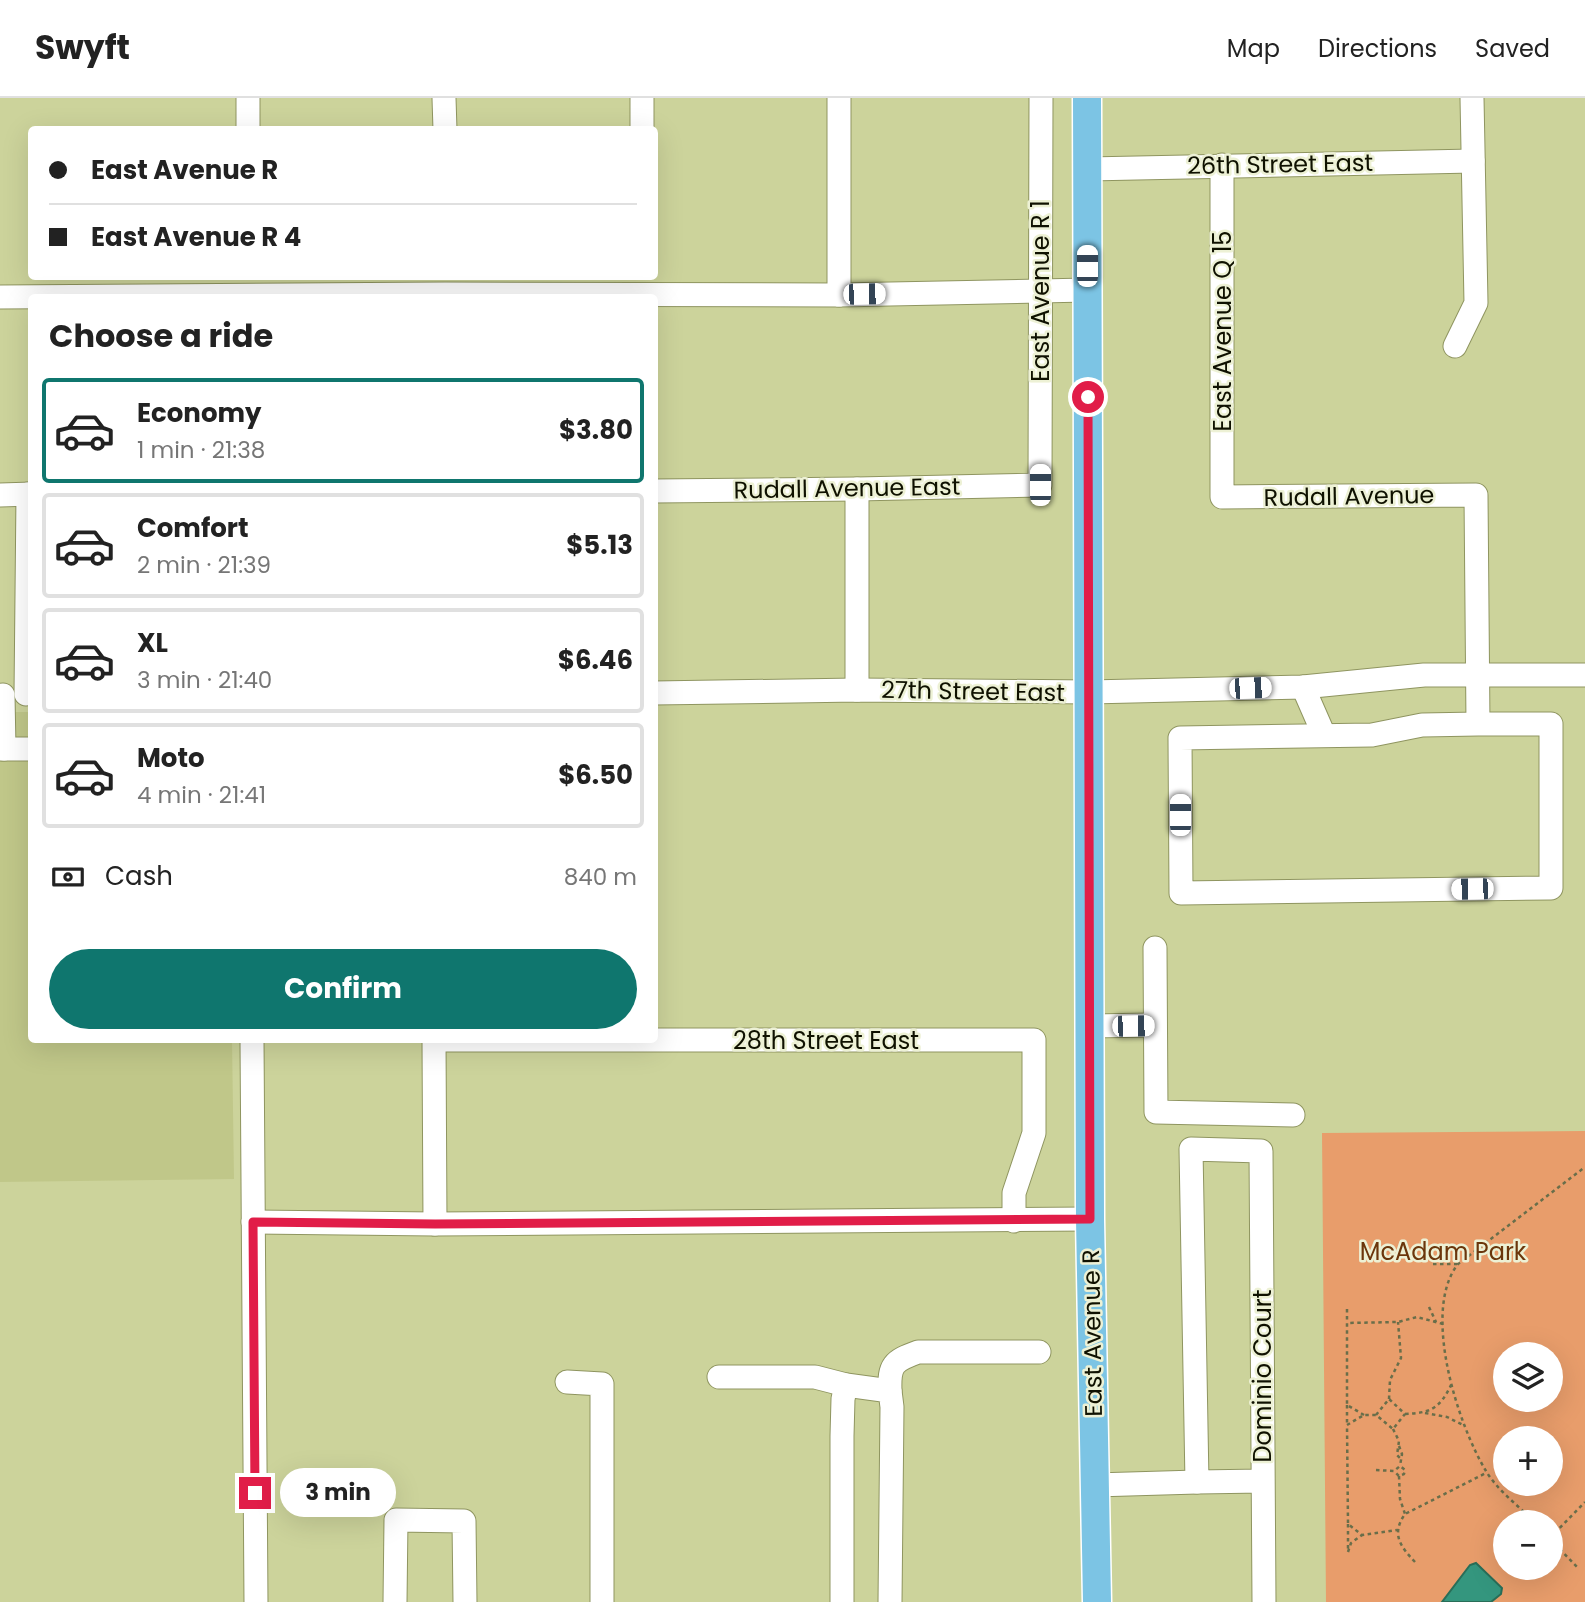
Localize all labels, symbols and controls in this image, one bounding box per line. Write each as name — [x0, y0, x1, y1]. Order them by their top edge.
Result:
text: Swyft — [35, 24, 130, 71]
text: Map — [1227, 32, 1280, 65]
text: Directions — [1318, 32, 1437, 65]
text: Saved — [1475, 32, 1550, 65]
street label: 26th Street East — [1187, 146, 1373, 182]
text: East Avenue R — [91, 152, 278, 188]
street label: East Avenue R 1 — [1024, 200, 1057, 382]
text: East Avenue R 4 — [91, 219, 301, 255]
street label: East Avenue Q 15 — [1206, 231, 1239, 431]
car — [1077, 245, 1098, 287]
car — [843, 283, 886, 305]
text: Choose a ride — [49, 313, 273, 358]
route start — [1072, 381, 1104, 413]
text: Economy — [137, 395, 261, 431]
icon: car — [53, 399, 116, 462]
text: $3.80 — [559, 412, 633, 448]
text: 1 min · 21:38 — [137, 434, 265, 466]
car — [1030, 464, 1051, 506]
street label: Rudall Avenue East — [733, 470, 961, 506]
street label: Rudall Avenue — [1263, 478, 1435, 514]
text: Comfort — [137, 510, 249, 546]
icon: car — [53, 514, 116, 577]
text: $5.13 — [566, 527, 633, 563]
text: 2 min · 21:39 — [137, 549, 271, 581]
text: XL — [137, 625, 168, 661]
icon: car — [53, 629, 116, 692]
text: $6.46 — [558, 642, 633, 678]
text: 3 min · 21:40 — [137, 664, 272, 696]
street label: 27th Street East — [881, 673, 1065, 709]
car — [1229, 677, 1272, 699]
text: Moto — [137, 740, 205, 776]
icon: car — [53, 744, 116, 807]
text: $6.50 — [558, 757, 633, 793]
text: 4 min · 21:41 — [137, 779, 266, 811]
car — [1170, 794, 1191, 836]
icon: cash — [49, 858, 87, 896]
text: Cash — [105, 858, 173, 894]
text: 840 m — [564, 861, 637, 893]
car — [1451, 878, 1494, 900]
button: Confirm — [49, 949, 637, 1029]
car — [1112, 1015, 1155, 1037]
street label: 28th Street East — [733, 1024, 919, 1057]
park label: McAdam Park — [1360, 1235, 1527, 1268]
street label: East Avenue R — [1074, 1249, 1110, 1417]
street label: Dominio Court — [1246, 1290, 1279, 1462]
map controls — [1493, 1342, 1563, 1580]
button: layers — [1493, 1342, 1563, 1412]
button: + — [1493, 1426, 1563, 1496]
callout: 3 min — [280, 1468, 395, 1518]
text: 3 min — [305, 1476, 371, 1508]
route end — [239, 1477, 271, 1509]
button: − — [1493, 1510, 1563, 1580]

